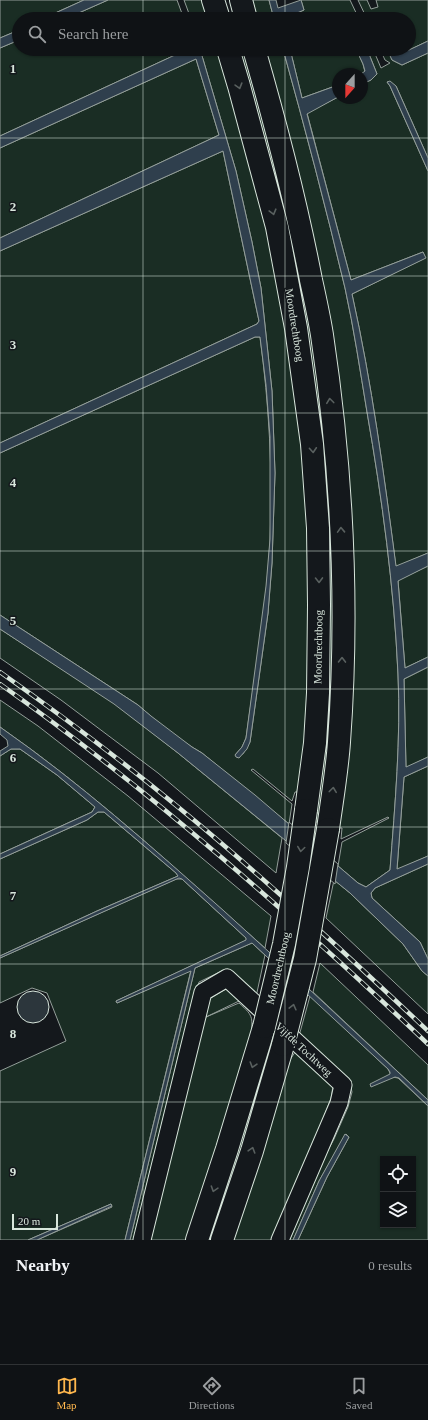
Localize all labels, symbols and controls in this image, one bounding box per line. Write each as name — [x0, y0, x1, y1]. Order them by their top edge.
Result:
search box — [12, 12, 416, 56]
icon: search — [26, 23, 48, 45]
text: Search here — [58, 26, 128, 42]
text: 1 — [10, 61, 16, 76]
north arrow — [332, 68, 368, 104]
one-way arrow — [234, 83, 243, 90]
text: 2 — [10, 199, 16, 214]
one-way arrow — [268, 208, 277, 215]
street label: Moordrechtboog — [283, 288, 307, 363]
text: 3 — [10, 337, 17, 352]
one-way arrow — [326, 398, 335, 404]
one-way arrow — [308, 447, 317, 453]
text: 4 — [10, 475, 17, 490]
one-way arrow — [337, 527, 345, 533]
one-way arrow — [315, 577, 323, 583]
street label: Moordrechtboog — [311, 609, 325, 684]
text: 5 — [10, 613, 17, 628]
one-way arrow — [338, 657, 346, 663]
text: 6 — [10, 750, 17, 765]
one-way arrow — [328, 787, 337, 793]
one-way arrow — [297, 846, 306, 852]
text: 7 — [10, 888, 17, 903]
street label: Moordrechtboog — [264, 930, 292, 1005]
one-way arrow — [289, 1004, 297, 1010]
street label: Vijfde Tochtweg — [273, 1020, 335, 1079]
text: 8 — [10, 1026, 17, 1041]
one-way arrow — [249, 1061, 258, 1068]
one-way arrow — [247, 1146, 256, 1153]
map controls — [380, 1156, 416, 1228]
button: locate — [380, 1156, 416, 1192]
text: 9 — [10, 1164, 17, 1179]
one-way arrow — [210, 1185, 219, 1192]
button: layers — [380, 1192, 416, 1228]
scale bar — [12, 1212, 58, 1231]
text: 20 m — [18, 1215, 40, 1227]
text: Nearby — [16, 1256, 70, 1275]
text: 0 results — [368, 1258, 412, 1273]
tab: Map — [56, 1375, 78, 1411]
tab: Directions — [189, 1375, 234, 1411]
tab: Saved — [346, 1375, 372, 1411]

